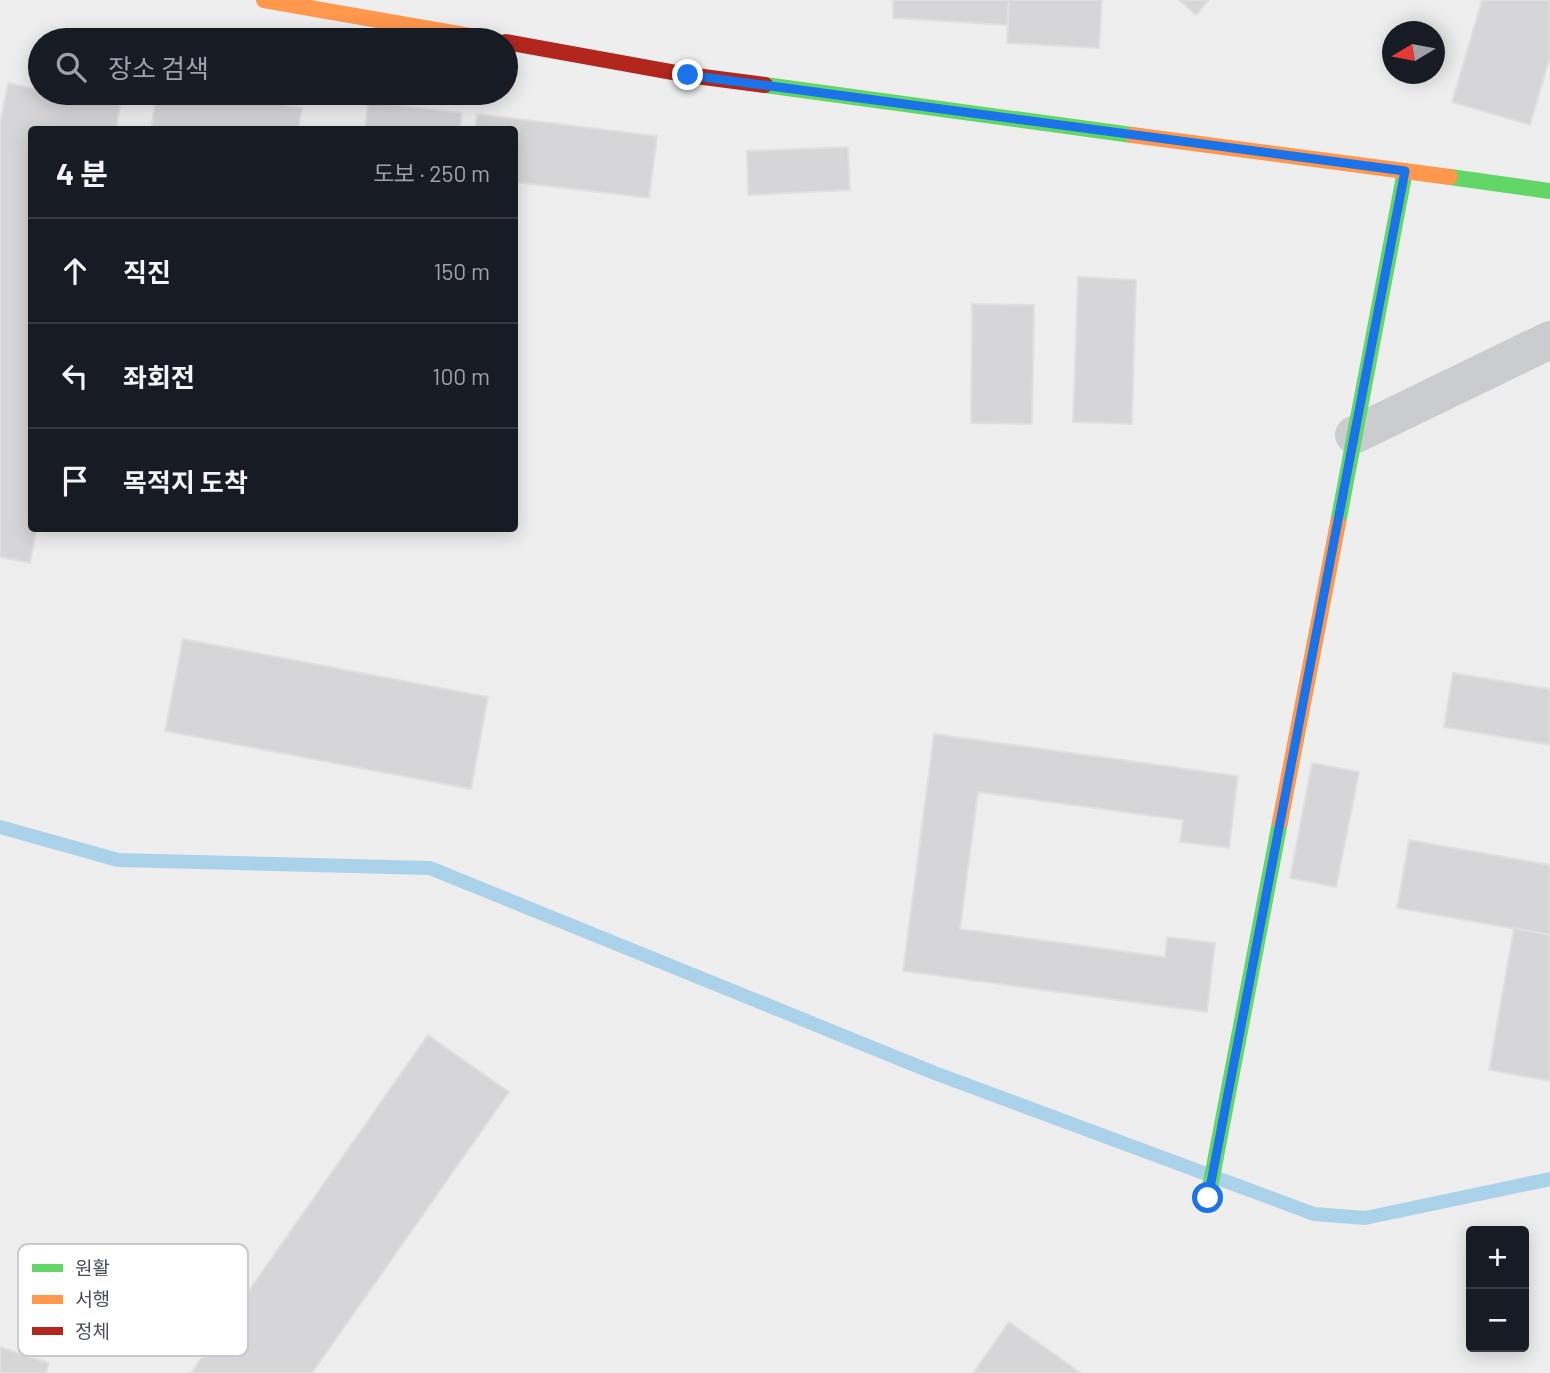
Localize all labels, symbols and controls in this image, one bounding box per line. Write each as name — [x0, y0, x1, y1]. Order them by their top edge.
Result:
north arrow — [1382, 21, 1445, 84]
search box — [28, 28, 518, 105]
icon: search — [52, 48, 90, 86]
text: 장소 검색 — [108, 52, 209, 83]
route end — [672, 59, 703, 90]
text: 4 분 — [56, 155, 108, 191]
text: 도보 · 250 m — [373, 159, 490, 187]
icon: ahead — [56, 252, 94, 290]
text: 직진 — [123, 256, 171, 287]
text: 150 m — [434, 257, 490, 285]
icon: left — [56, 357, 94, 395]
text: 좌회전 — [123, 361, 195, 392]
text: 100 m — [432, 362, 490, 390]
icon: arrive — [56, 462, 94, 500]
text: 목적지 도착 — [123, 466, 248, 497]
route start — [1192, 1182, 1223, 1213]
map controls — [1466, 1226, 1529, 1352]
button: + — [1466, 1226, 1529, 1289]
legend — [18, 1244, 248, 1356]
text: 원활 — [75, 1256, 110, 1279]
text: 서행 — [75, 1287, 110, 1310]
button: − — [1466, 1289, 1529, 1352]
text: 정체 — [75, 1319, 110, 1342]

